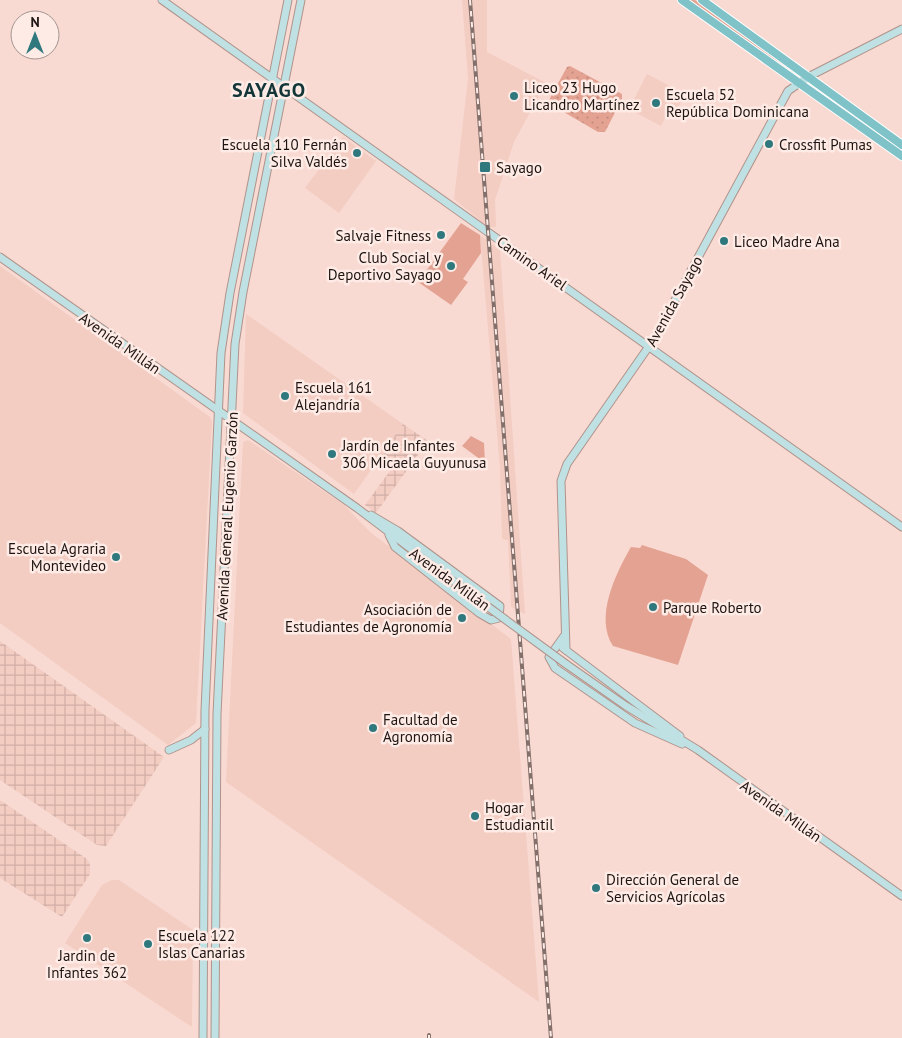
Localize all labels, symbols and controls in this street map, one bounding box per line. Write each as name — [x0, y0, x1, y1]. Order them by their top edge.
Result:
north arrow — [10, 10, 60, 60]
text: N — [30, 13, 40, 31]
district label: SAYAGO — [232, 77, 306, 103]
place label: Liceo 23 Hugo Licandro Martínez — [524, 78, 640, 114]
place label: Escuela 52 República Dominicana — [666, 85, 809, 121]
marker: Liceo 23 Hugo Licandro Martínez — [508, 90, 520, 102]
marker: Escuela 52 República Dominicana — [650, 97, 662, 109]
place label: Escuela 110 Fernán Silva Valdés — [221, 135, 347, 171]
place label: Crossfit Pumas — [779, 135, 872, 154]
marker: Crossfit Pumas — [763, 138, 775, 150]
marker: Escuela 110 Fernán Silva Valdés — [351, 147, 363, 159]
place label: Sayago — [496, 158, 542, 177]
marker: Sayago — [478, 160, 492, 174]
place label: Salvaje Fitness — [336, 226, 431, 245]
marker: Salvaje Fitness — [435, 229, 447, 241]
street label: Camino Ariel — [493, 232, 571, 295]
place label: Liceo Madre Ana — [734, 232, 840, 251]
marker: Liceo Madre Ana — [718, 235, 730, 247]
place label: Club Social y Deportivo Sayago — [328, 248, 441, 284]
street label: Avenida Sayago — [641, 252, 707, 350]
marker: Club Social y Deportivo Sayago — [445, 260, 457, 272]
street label: Avenida Millán — [76, 308, 164, 378]
place label: Escuela 161 Alejandría — [295, 378, 372, 414]
marker: Escuela 161 Alejandría — [279, 390, 291, 402]
street label: Avenida General Eugenio Garzón — [212, 411, 242, 621]
place label: Jardín de Infantes 306 Micaela Guyunusa — [341, 436, 486, 472]
marker: Jardín de Infantes 306 Micaela Guyunusa — [326, 448, 338, 460]
place label: Escuela Agraria Montevideo — [8, 539, 106, 575]
street label: Avenida Millán — [406, 543, 494, 615]
marker: Escuela Agraria Montevideo — [110, 551, 122, 563]
place label: Parque Roberto — [663, 598, 762, 617]
place label: Asociación de Estudiantes de Agronomía — [285, 600, 452, 636]
marker: Parque Roberto — [647, 601, 659, 613]
marker: Asociación de Estudiantes de Agronomía — [456, 612, 468, 624]
place label: Facultad de Agronomía — [383, 710, 458, 746]
marker: Facultad de Agronomía — [367, 722, 379, 734]
street label: Avenida Millán — [737, 776, 825, 846]
place label: Hogar Estudiantil — [485, 798, 554, 834]
marker: Hogar Estudiantil — [469, 810, 481, 822]
place label: Dirección General de Servicios Agrícolas — [606, 870, 739, 906]
marker: Dirección General de Servicios Agrícolas — [590, 882, 602, 894]
place label: Escuela 122 Islas Canarias — [158, 926, 245, 962]
marker: Jardin de Infantes 362 — [81, 932, 93, 944]
marker: Escuela 122 Islas Canarias — [142, 938, 154, 950]
place label: Jardin de Infantes 362 — [47, 946, 127, 982]

